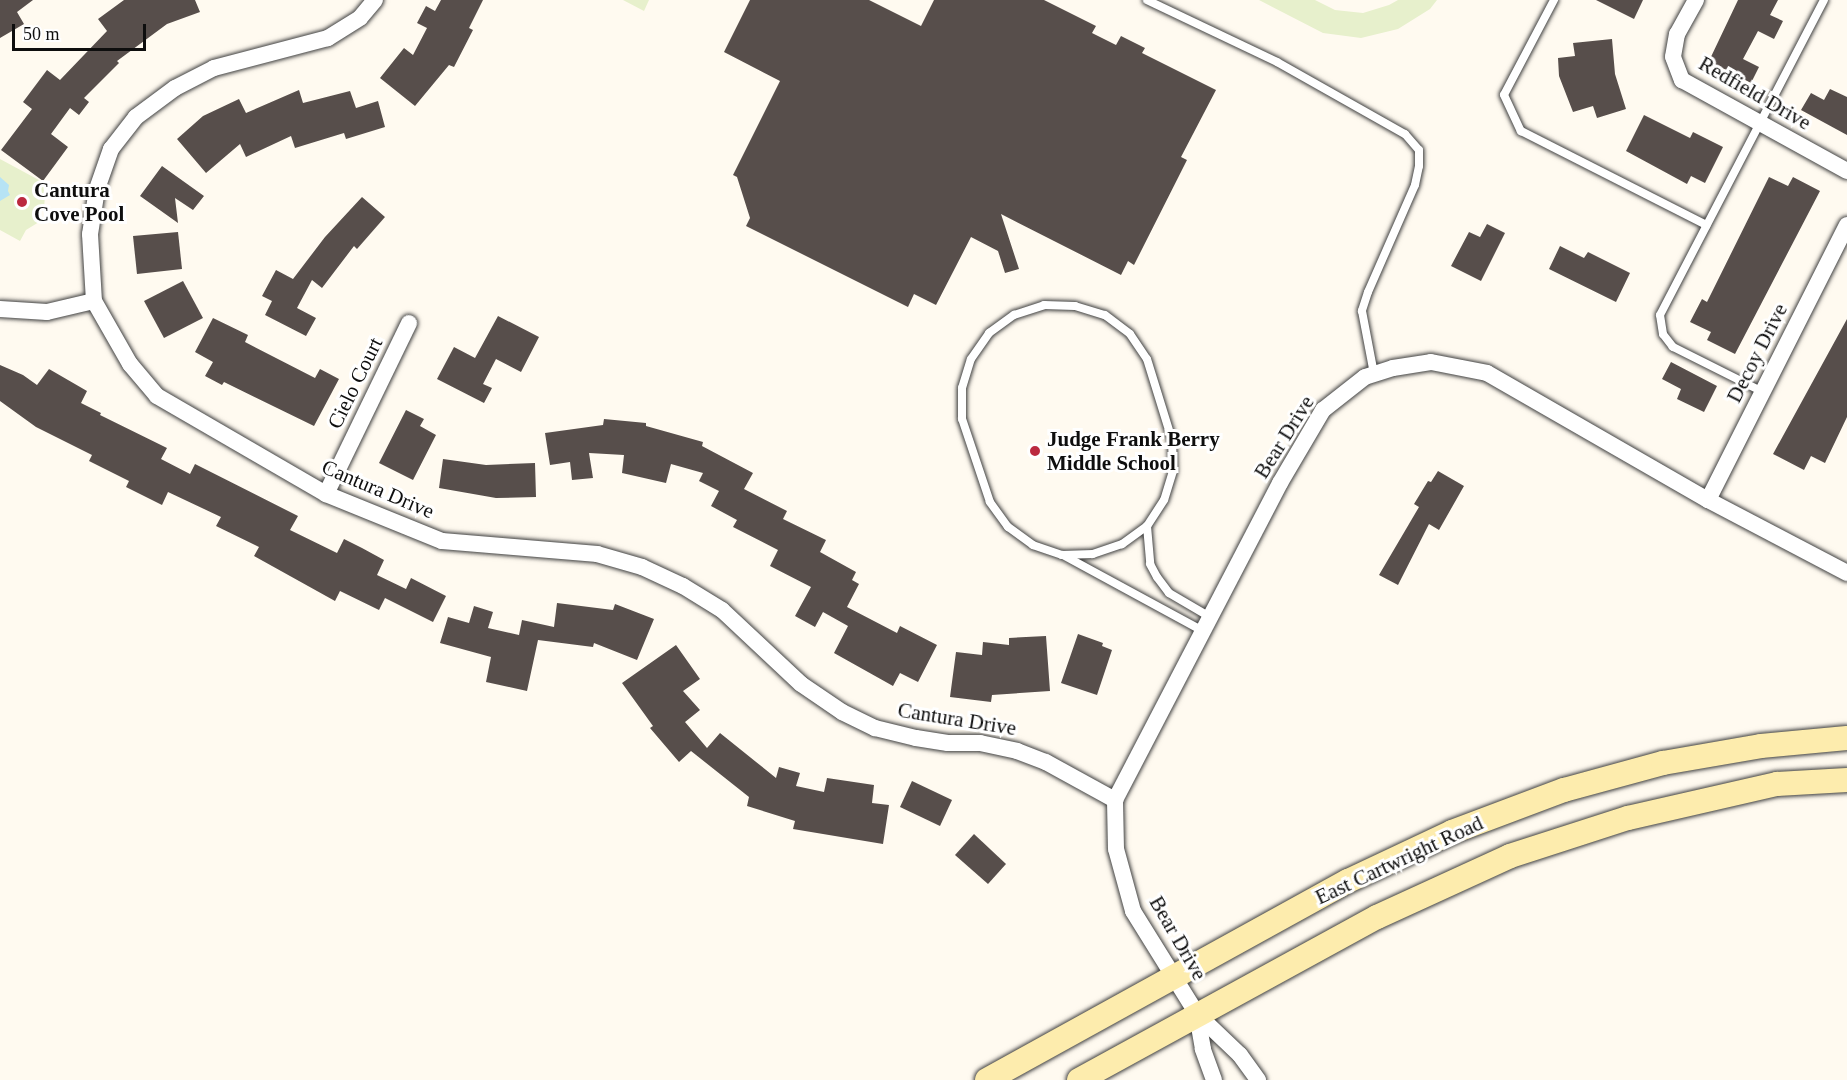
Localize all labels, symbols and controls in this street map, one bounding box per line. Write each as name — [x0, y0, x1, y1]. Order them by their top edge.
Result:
scale bar — [15, 12, 148, 50]
text: 50 m — [23, 24, 60, 44]
street label: Redfield Drive — [1694, 51, 1816, 135]
place label: Cantura Cove Pool — [34, 177, 124, 227]
marker: Cantura Cove Pool — [15, 195, 29, 209]
street label: Decoy Drive — [1721, 299, 1793, 407]
street label: Cielo Court — [322, 333, 388, 433]
street label: Bear Drive — [1249, 391, 1319, 483]
place label: Judge Frank Berry Middle School — [1047, 426, 1220, 476]
marker: Judge Frank Berry Middle School — [1028, 444, 1042, 458]
street label: Cantura Drive — [318, 454, 438, 524]
street label: Cantura Drive — [896, 697, 1018, 741]
street label: East Cartwright Road — [1311, 810, 1487, 910]
street label: Bear Drive — [1144, 892, 1212, 984]

